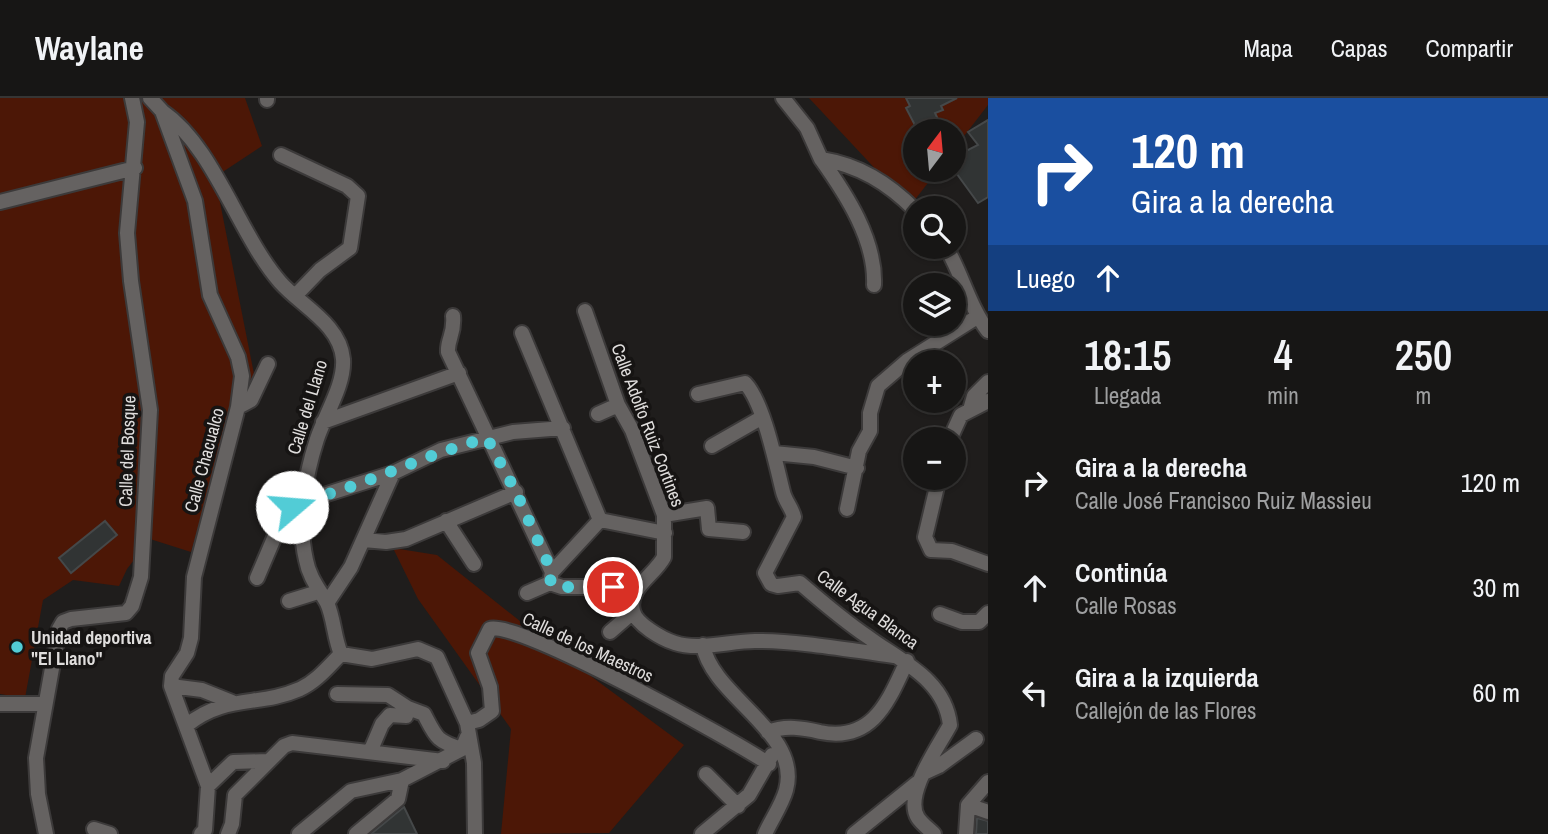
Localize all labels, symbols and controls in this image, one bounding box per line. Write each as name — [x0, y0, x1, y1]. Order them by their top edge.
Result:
text: Waylane — [35, 26, 144, 70]
text: Mapa — [1243, 32, 1293, 64]
text: Capas — [1331, 32, 1388, 64]
text: Compartir — [1426, 32, 1513, 64]
text: 120 m — [1131, 117, 1245, 183]
north arrow — [903, 119, 966, 182]
map controls — [903, 119, 966, 490]
icon: right — [1016, 126, 1107, 217]
text: Gira a la derecha — [1131, 180, 1334, 223]
button: search — [903, 196, 966, 259]
icon: ahead — [1089, 259, 1127, 297]
text: Luego — [1016, 261, 1075, 296]
button: layers — [903, 273, 966, 336]
text: 18:15 — [1084, 327, 1171, 383]
text: 4 — [1273, 327, 1293, 383]
text: 250 — [1395, 327, 1452, 383]
street label: Calle Adolfo Ruiz Cortines — [605, 340, 691, 510]
button: + — [903, 350, 966, 413]
street label: Calle del Llano — [281, 357, 333, 457]
text: Llegada — [1094, 380, 1161, 411]
text: min — [1267, 380, 1299, 411]
text: m — [1416, 380, 1431, 411]
street label: Calle del Bosque — [113, 395, 141, 507]
street label: Calle Chacualco — [178, 405, 230, 515]
button: − — [903, 427, 966, 490]
text: Gira a la derecha — [1075, 450, 1247, 485]
icon: right — [1016, 464, 1054, 502]
text: 120 m — [1461, 465, 1520, 500]
position arrow — [255, 470, 329, 544]
text: Calle José Francisco Ruiz Massieu — [1075, 485, 1372, 516]
text: Continúa — [1075, 555, 1167, 590]
pin — [583, 557, 643, 617]
street label: Calle Agua Blanca — [812, 563, 924, 655]
icon: arrive — [594, 568, 632, 606]
icon: ahead — [1016, 569, 1054, 607]
text: 30 m — [1473, 570, 1520, 605]
text: Calle Rosas — [1075, 590, 1177, 621]
street label: Calle de los Maestros — [518, 606, 658, 688]
place label: Unidad deportiva "El Llano" — [31, 625, 152, 671]
marker: Unidad deportiva "El Llano" — [9, 639, 25, 655]
text: Gira a la izquierda — [1075, 660, 1259, 695]
icon: left — [1016, 674, 1054, 712]
text: 60 m — [1473, 675, 1520, 710]
text: Callejón de las Flores — [1075, 695, 1256, 726]

